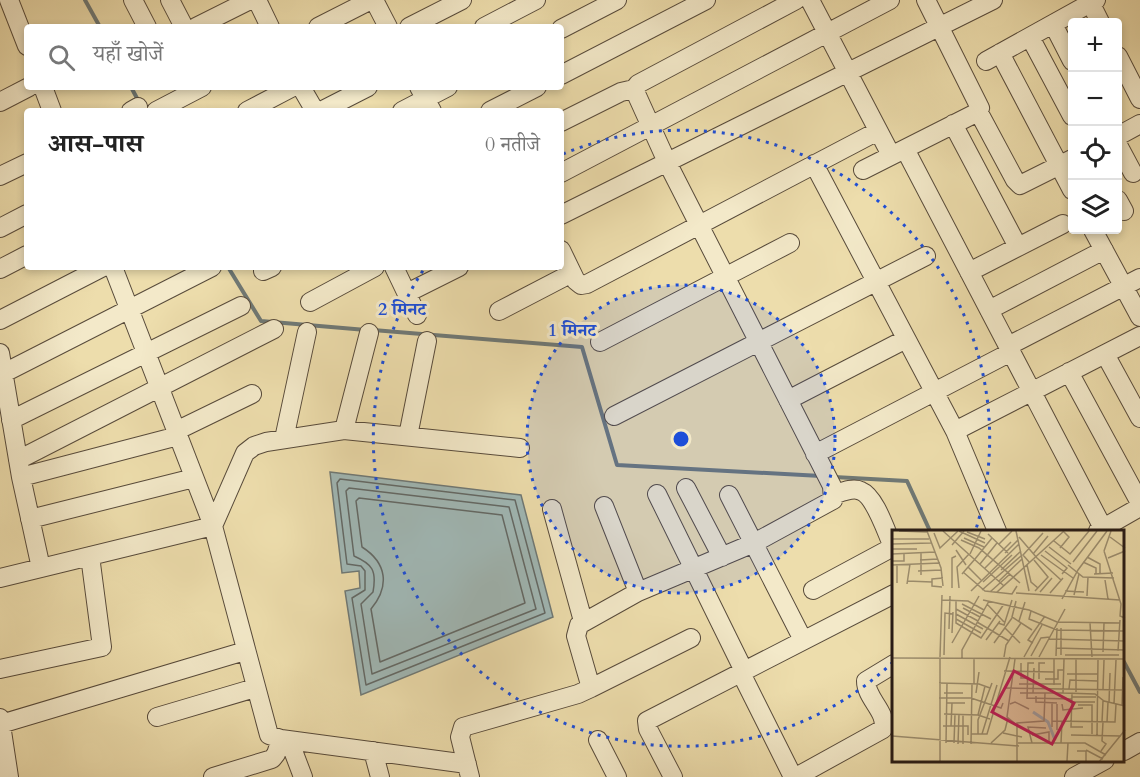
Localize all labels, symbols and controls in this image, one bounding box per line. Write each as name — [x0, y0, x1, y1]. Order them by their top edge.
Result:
map controls — [1068, 18, 1122, 234]
button: + — [1068, 18, 1122, 72]
search box — [24, 24, 564, 90]
text: यहाँ खोजें — [93, 39, 163, 69]
icon: search — [45, 41, 78, 74]
button: − — [1068, 72, 1122, 126]
text: आस-पास — [48, 126, 143, 161]
button: locate — [1068, 126, 1122, 180]
text: 0 नतीजे — [485, 131, 540, 158]
button: layers — [1068, 180, 1122, 234]
text: 2 मिनट — [378, 297, 427, 322]
text: 1 मिनट — [548, 318, 597, 343]
centre of rings — [671, 429, 691, 449]
inset map — [892, 530, 1125, 762]

